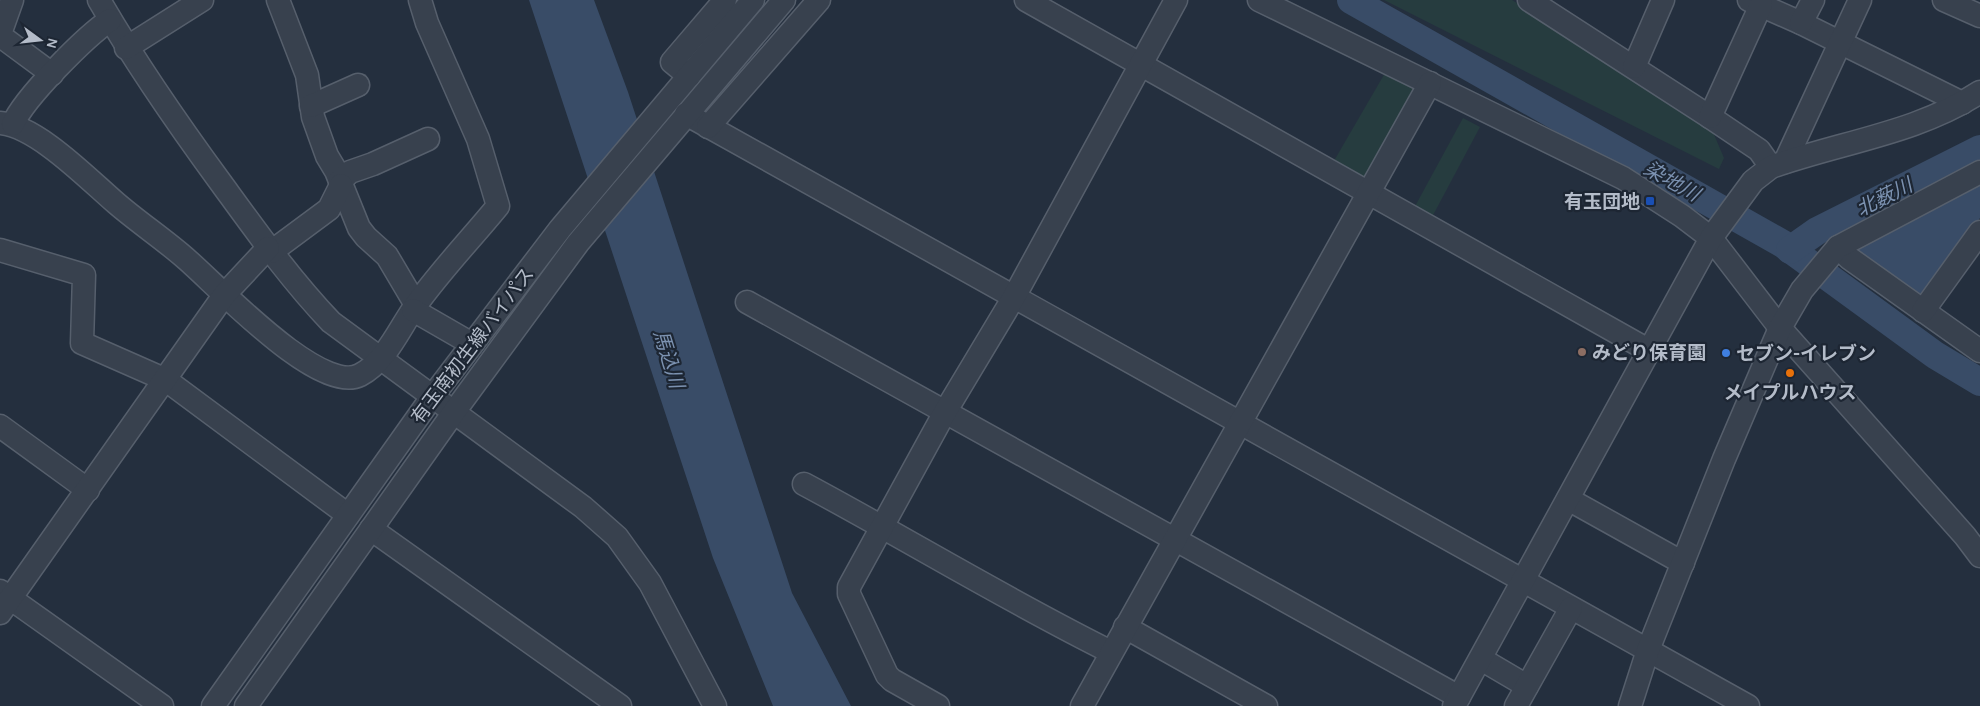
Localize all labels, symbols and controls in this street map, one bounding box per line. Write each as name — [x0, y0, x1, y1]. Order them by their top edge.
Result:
north arrow — [15, 15, 65, 65]
text: N — [43, 36, 62, 50]
water label: 染地川 — [1640, 157, 1705, 207]
water label: 北薮川 — [1852, 173, 1918, 221]
place label: 有玉団地 — [1564, 191, 1640, 213]
marker: 有玉団地 — [1644, 195, 1656, 207]
street label: 有玉南初生線バイパス — [407, 263, 539, 428]
water label: 馬込川 — [649, 327, 689, 393]
place label: みどり保育園 — [1592, 342, 1706, 364]
place label: セブン-イレブン — [1736, 343, 1876, 365]
marker: みどり保育園 — [1576, 346, 1588, 358]
marker: セブン-イレブン — [1720, 347, 1732, 359]
marker: メイプルハウス — [1784, 367, 1796, 379]
place label: メイプルハウス — [1723, 382, 1857, 404]

